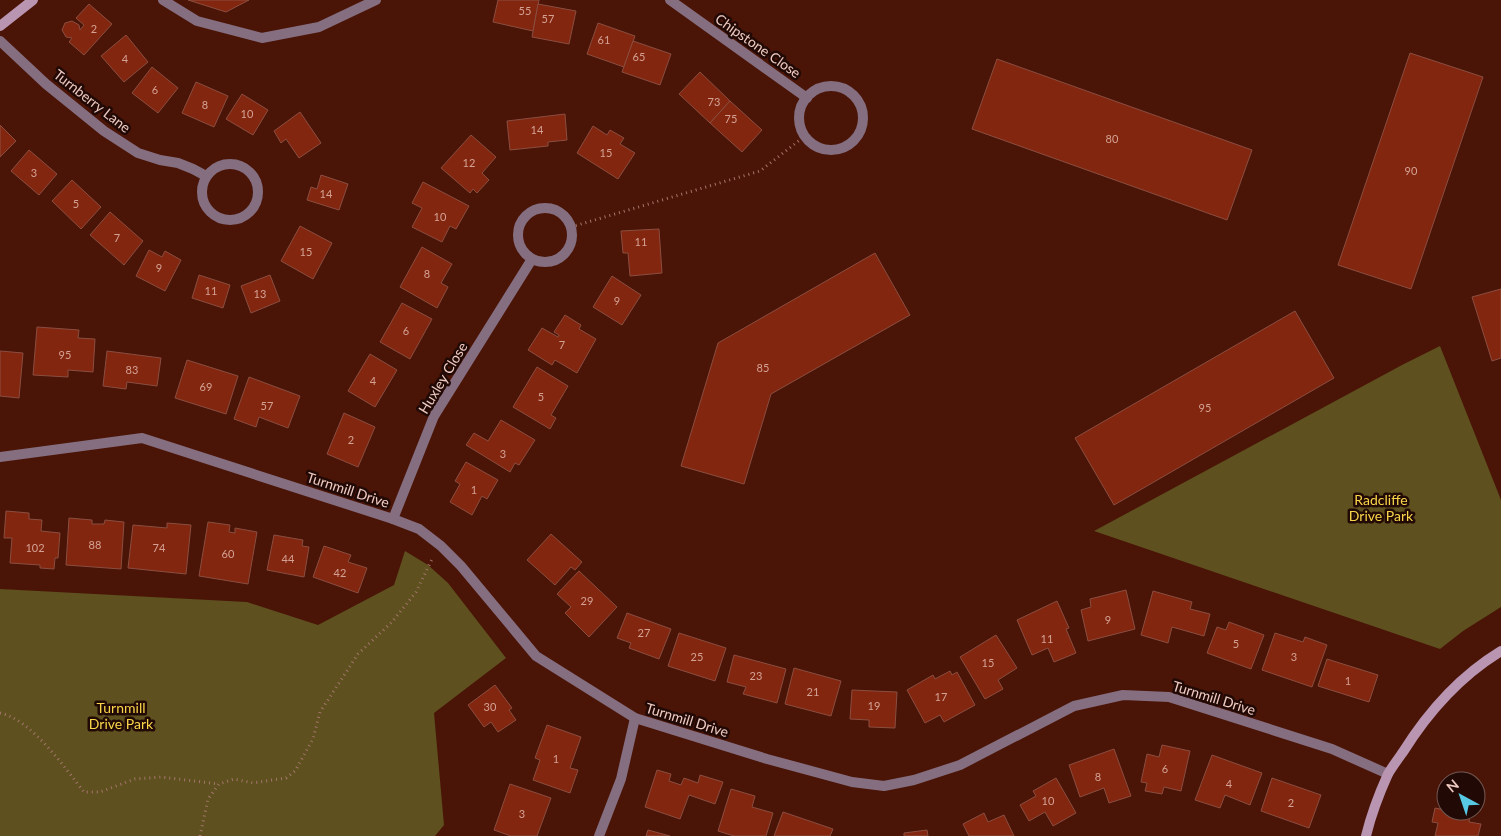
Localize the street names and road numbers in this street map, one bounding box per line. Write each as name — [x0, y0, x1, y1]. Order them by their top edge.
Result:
street label: Chipstone Close — [712, 10, 804, 81]
street label: Turnberry Lane — [51, 65, 134, 136]
street label: Huxley Close — [415, 339, 471, 417]
street label: Turnmill Drive — [305, 468, 392, 511]
street label: Turnmill Drive — [1171, 677, 1258, 718]
street label: Turnmill Drive — [644, 699, 731, 740]

